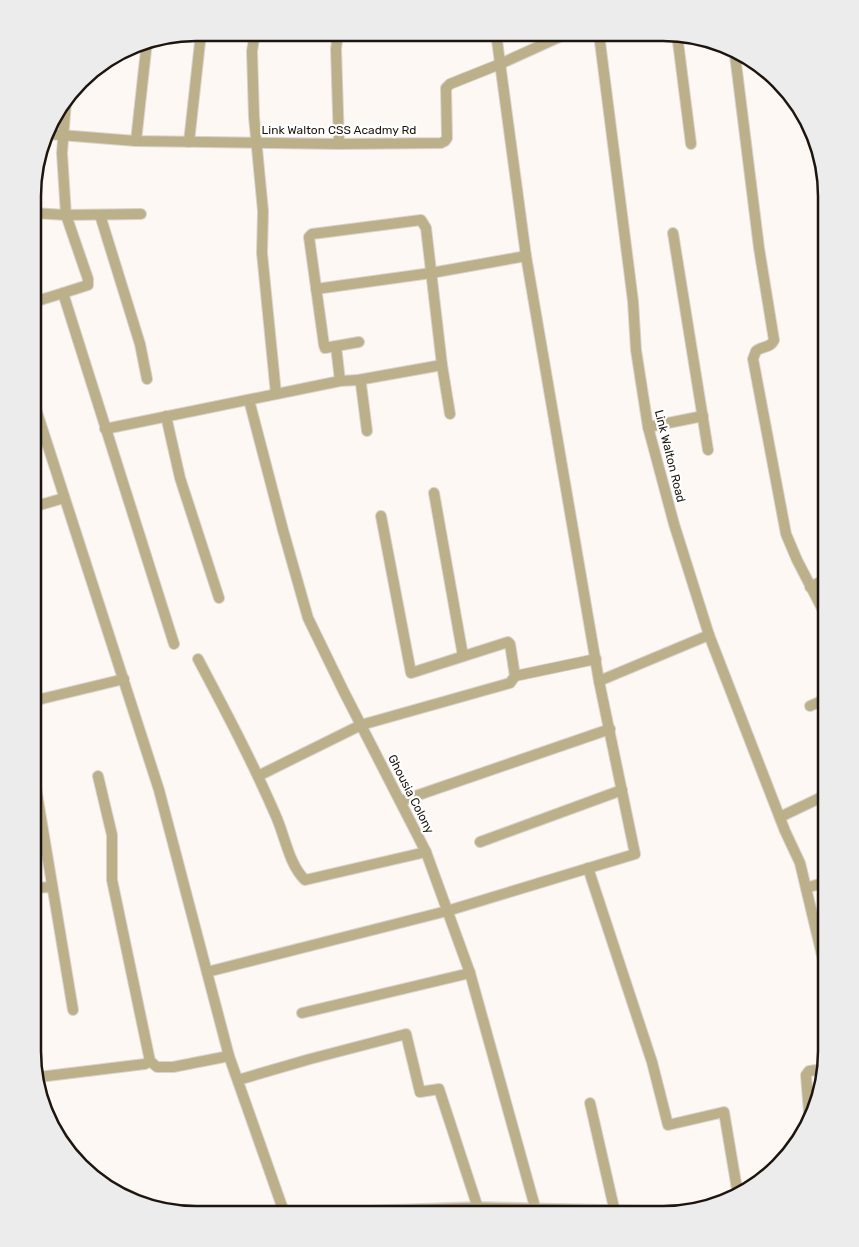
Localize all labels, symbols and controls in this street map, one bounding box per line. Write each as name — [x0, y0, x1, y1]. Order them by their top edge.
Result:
street label: Link Walton CSS Acadmy Rd — [262, 123, 416, 137]
street label: Link Walton Road — [652, 408, 688, 504]
street label: Ghousia Colony — [385, 752, 437, 836]

